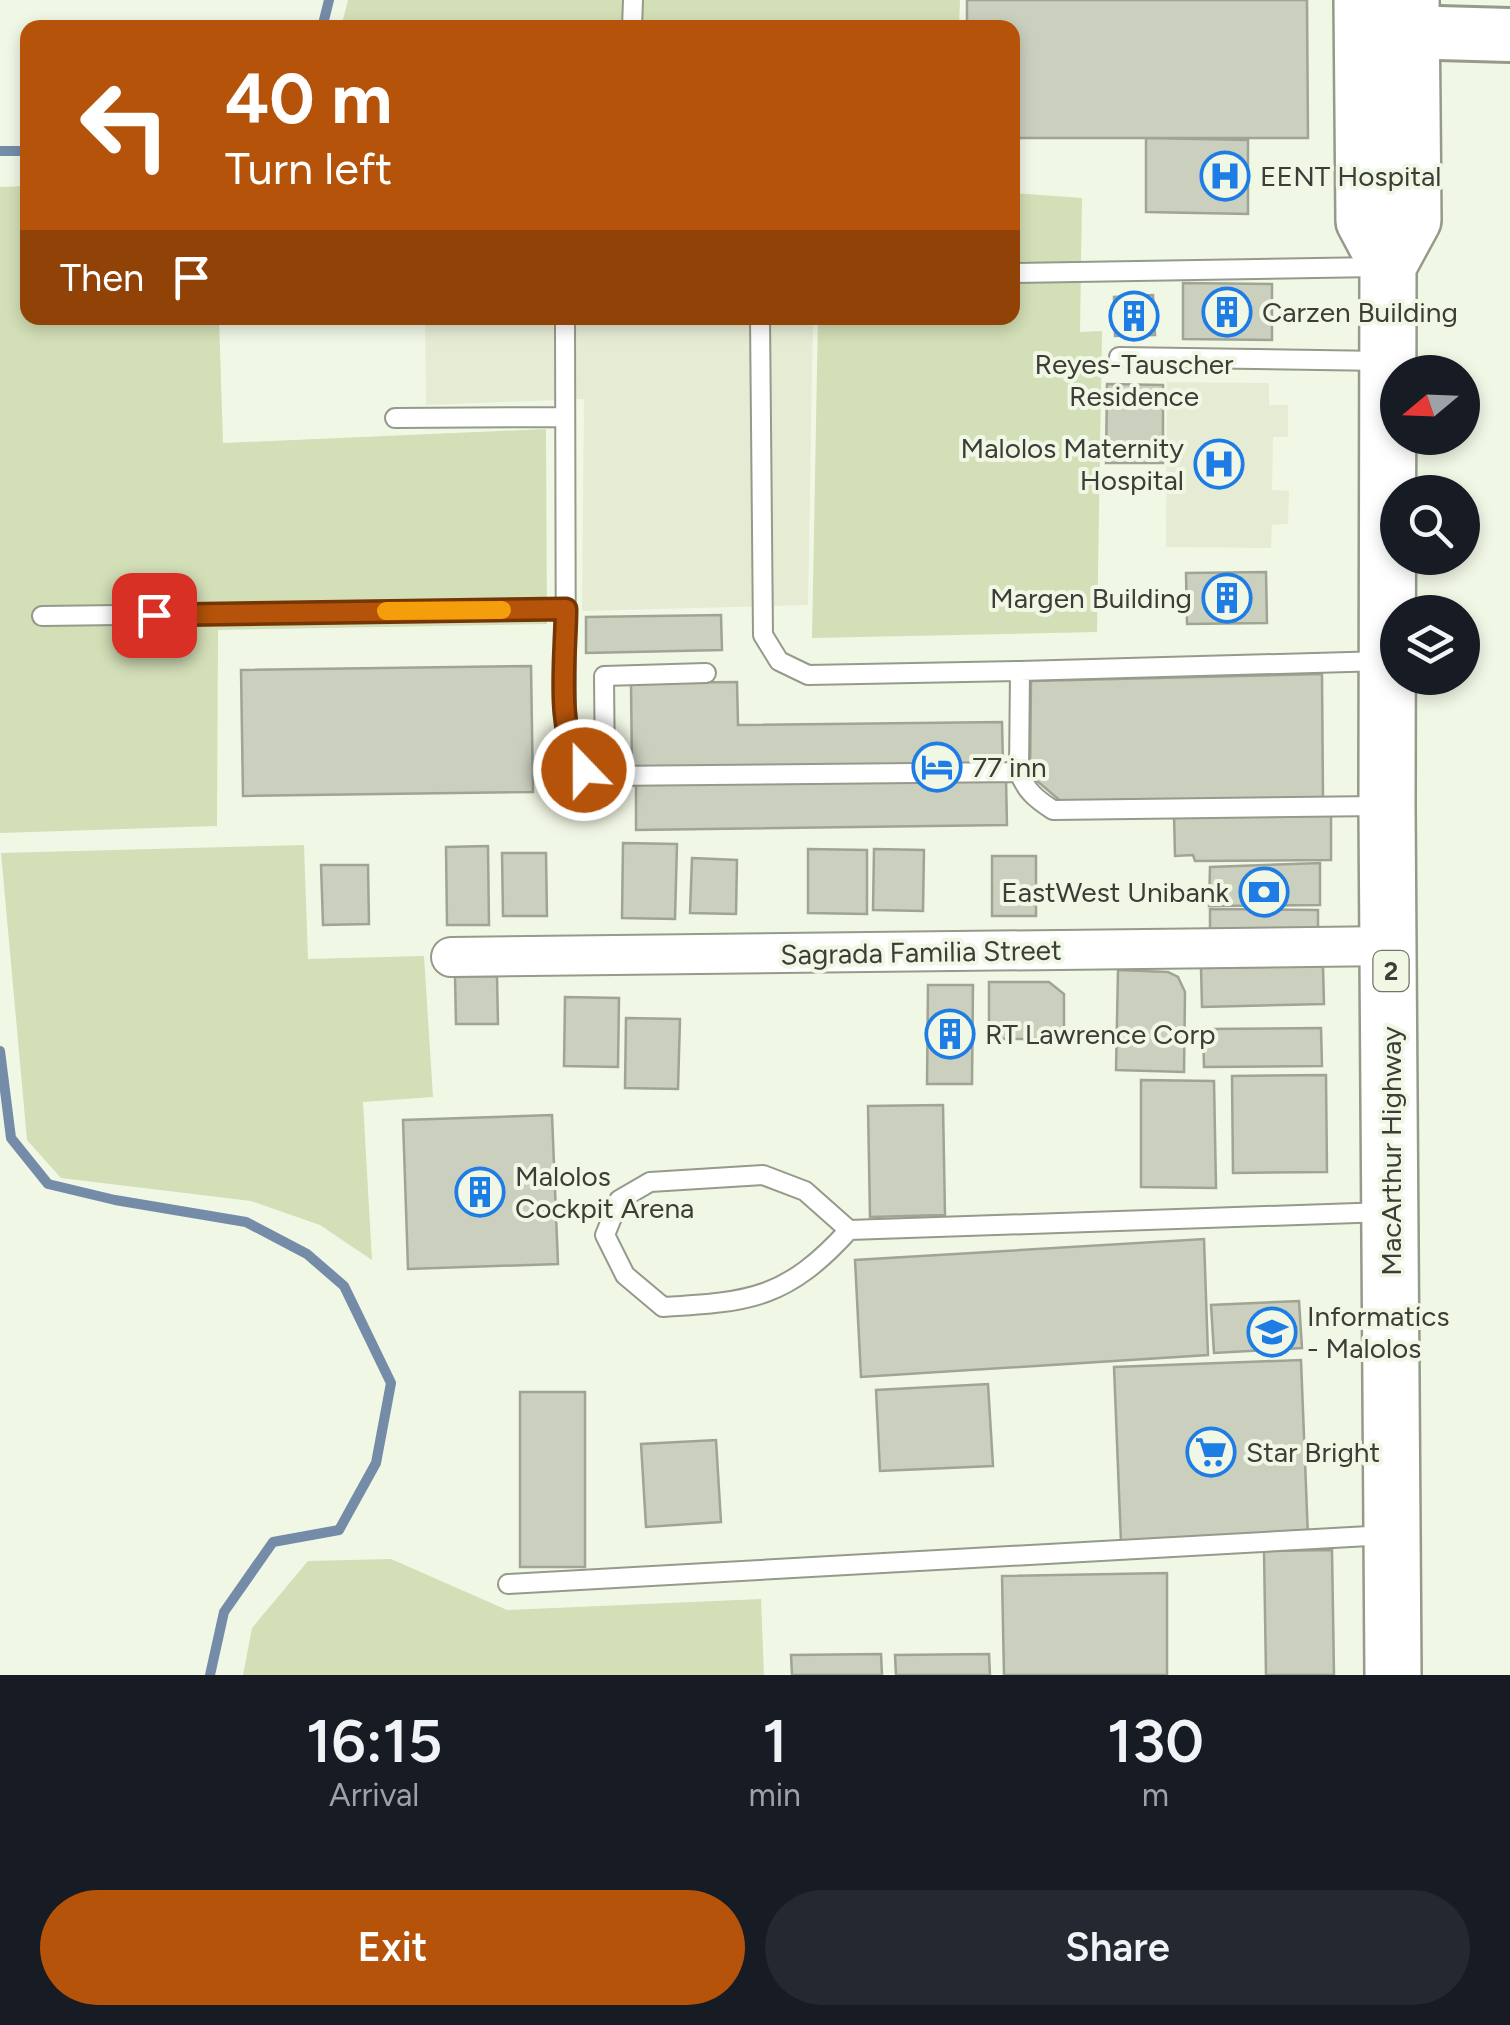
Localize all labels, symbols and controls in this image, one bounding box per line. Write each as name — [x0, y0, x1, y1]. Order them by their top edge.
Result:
text: 40 m — [225, 56, 392, 141]
icon: left — [60, 60, 190, 190]
text: Turn left — [225, 141, 392, 195]
hospital icon: EENT Hospital — [1199, 150, 1251, 202]
place label: EENT Hospital — [1260, 159, 1442, 193]
icon: arrive — [164, 250, 219, 305]
text: Then — [60, 255, 144, 301]
building icon: Carzen Building — [1201, 286, 1253, 338]
building icon: Reyes-Tauscher Residence — [1108, 290, 1160, 342]
place label: Carzen Building — [1262, 295, 1458, 329]
place label: Reyes-Tauscher Residence — [1034, 347, 1234, 413]
north arrow — [1380, 355, 1480, 455]
map controls — [1380, 355, 1480, 695]
place label: Malolos Maternity Hospital — [961, 431, 1184, 497]
hospital icon: Malolos Maternity Hospital — [1193, 438, 1245, 490]
button: search — [1380, 475, 1480, 575]
building icon: Margen Building — [1201, 572, 1253, 624]
pin — [112, 573, 197, 658]
place label: Margen Building — [990, 581, 1192, 615]
icon: arrive — [127, 588, 182, 643]
button: layers — [1380, 595, 1480, 695]
position arrow — [532, 718, 636, 822]
hotel icon: 77 inn — [911, 741, 963, 793]
place label: 77 inn — [972, 750, 1047, 784]
bank icon: EastWest Unibank — [1238, 866, 1290, 918]
place label: EastWest Unibank — [1001, 875, 1229, 909]
street label: Sagrada Familia Street — [780, 933, 1062, 971]
road number: 2 — [1374, 951, 1408, 991]
building icon: RT Lawrence Corp — [924, 1008, 976, 1060]
place label: RT Lawrence Corp — [985, 1017, 1216, 1051]
street label: MacArthur Highway — [1374, 1026, 1408, 1276]
place label: Malolos Cockpit Arena — [515, 1159, 694, 1225]
building icon: Malolos Cockpit Arena — [454, 1166, 506, 1218]
place label: Informatics - Malolos — [1307, 1299, 1450, 1365]
school or university icon: Informatics - Malolos — [1246, 1306, 1298, 1358]
supermarket icon: Star Bright — [1185, 1426, 1237, 1478]
place label: Star Bright — [1246, 1435, 1380, 1469]
text: 16:15 — [306, 1705, 442, 1777]
text: 1 — [762, 1705, 787, 1777]
text: 130 — [1107, 1705, 1204, 1777]
text: Arrival — [329, 1776, 419, 1814]
text: min — [748, 1776, 801, 1814]
text: m — [1142, 1776, 1169, 1814]
button: Exit — [40, 1890, 745, 2005]
button: Share — [765, 1890, 1470, 2005]

